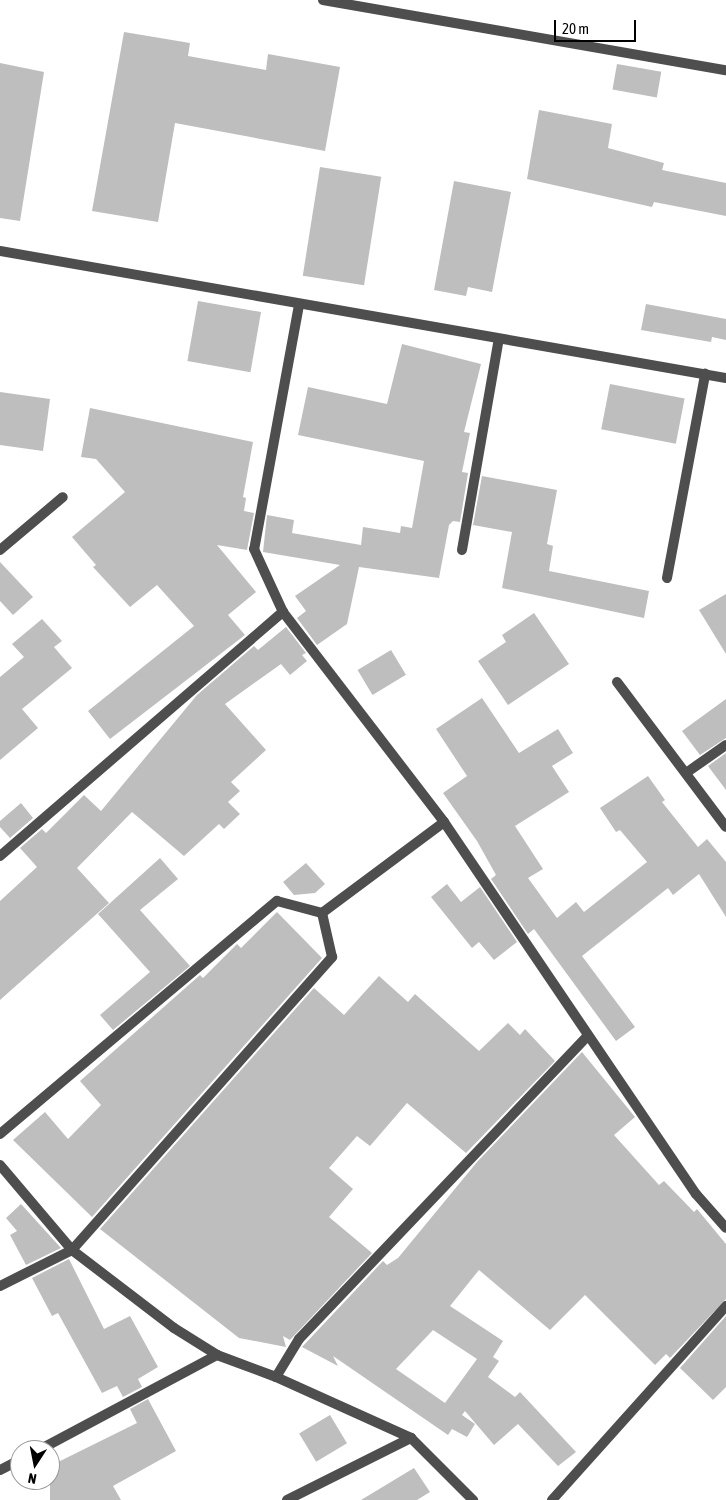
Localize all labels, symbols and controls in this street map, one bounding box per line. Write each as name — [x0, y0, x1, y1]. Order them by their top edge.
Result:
scale bar — [556, 10, 638, 42]
text: 20 m — [562, 20, 589, 37]
north arrow — [10, 1440, 60, 1490]
text: N — [27, 1470, 38, 1487]

